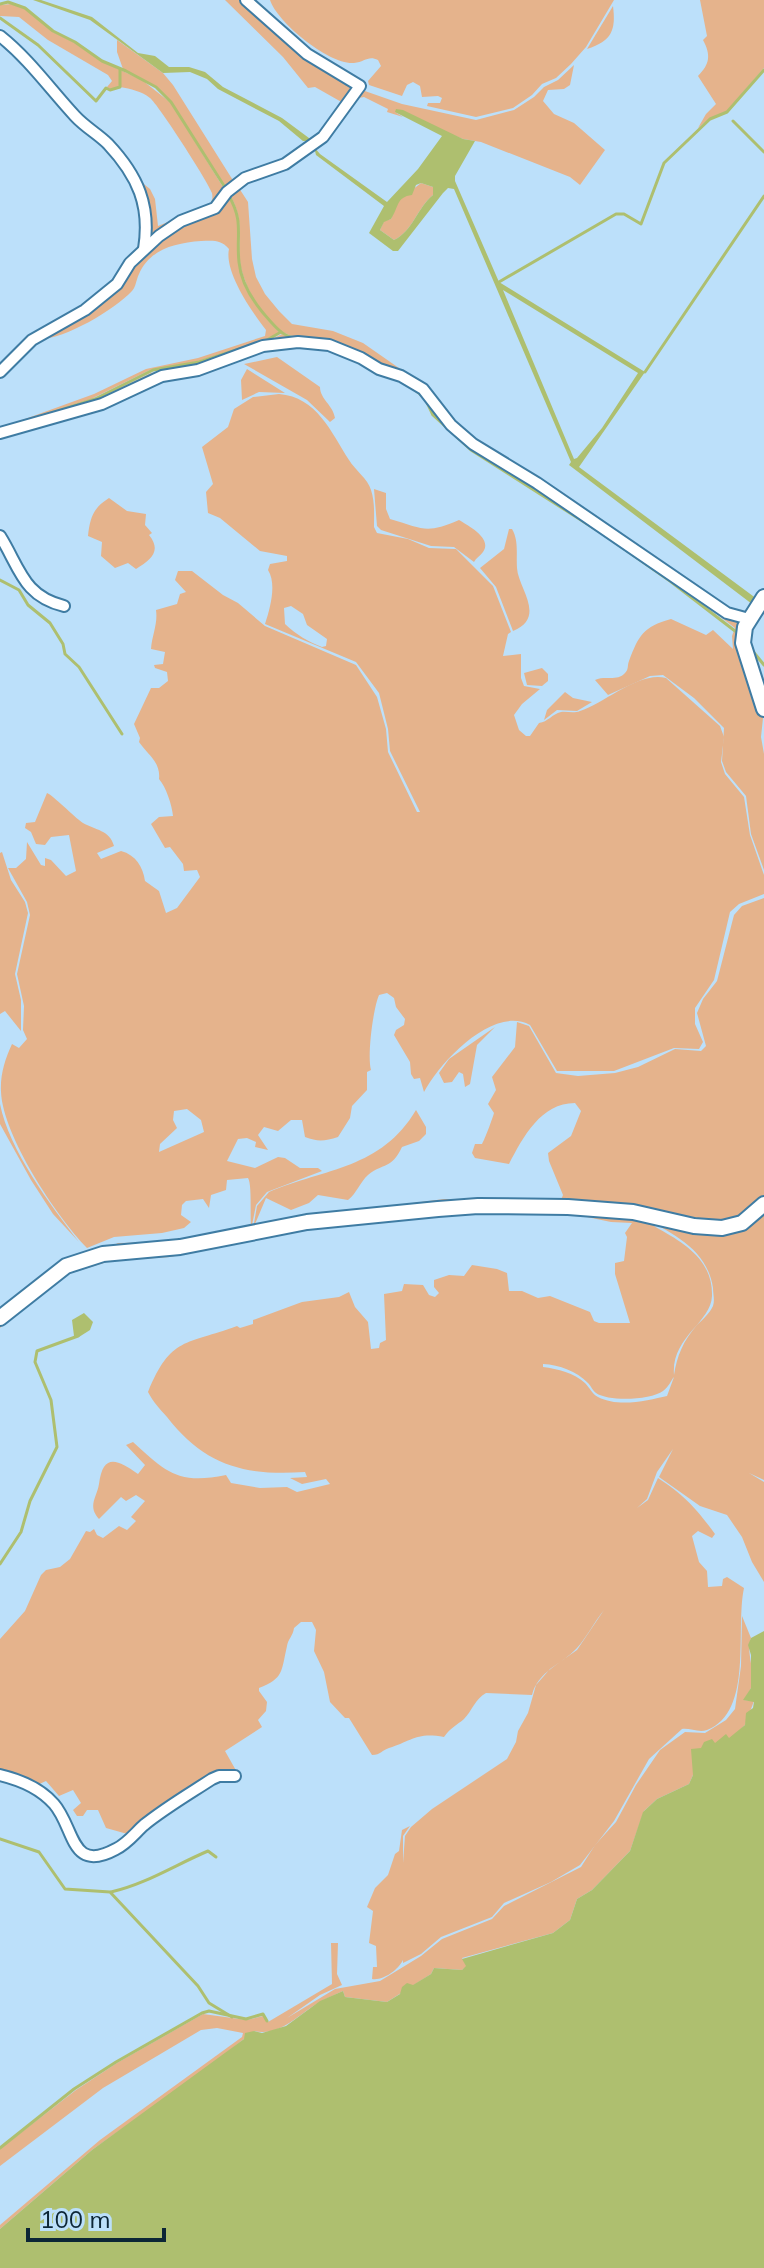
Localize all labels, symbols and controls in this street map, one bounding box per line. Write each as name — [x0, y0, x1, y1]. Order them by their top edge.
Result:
scale bar — [28, 2192, 164, 2242]
text: 100 m — [40, 2204, 111, 2234]

